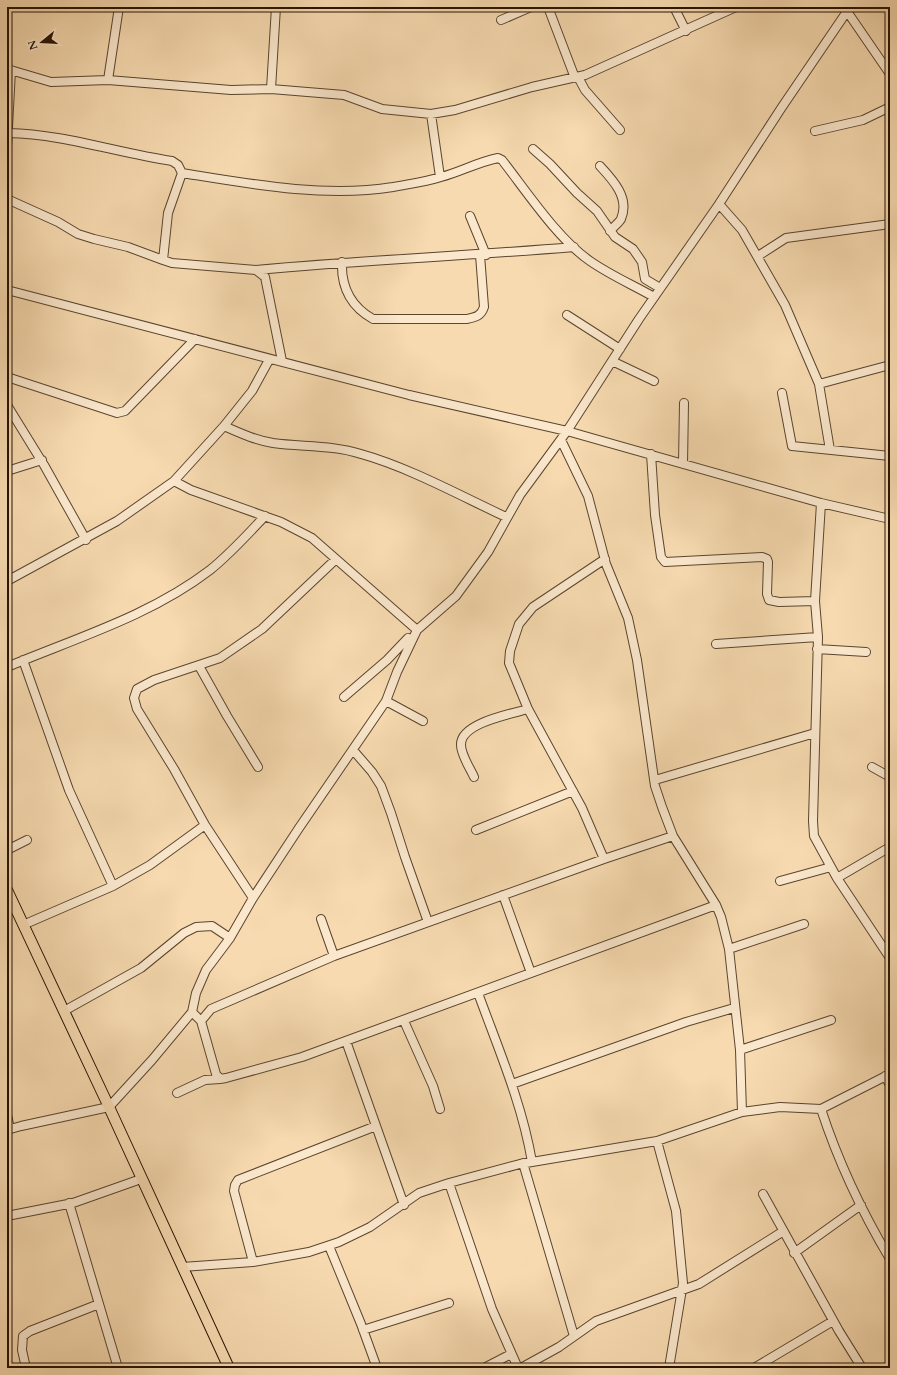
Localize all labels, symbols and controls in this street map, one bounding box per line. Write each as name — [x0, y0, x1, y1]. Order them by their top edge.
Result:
north arrow — [22, 22, 62, 62]
text: N — [24, 38, 42, 52]

